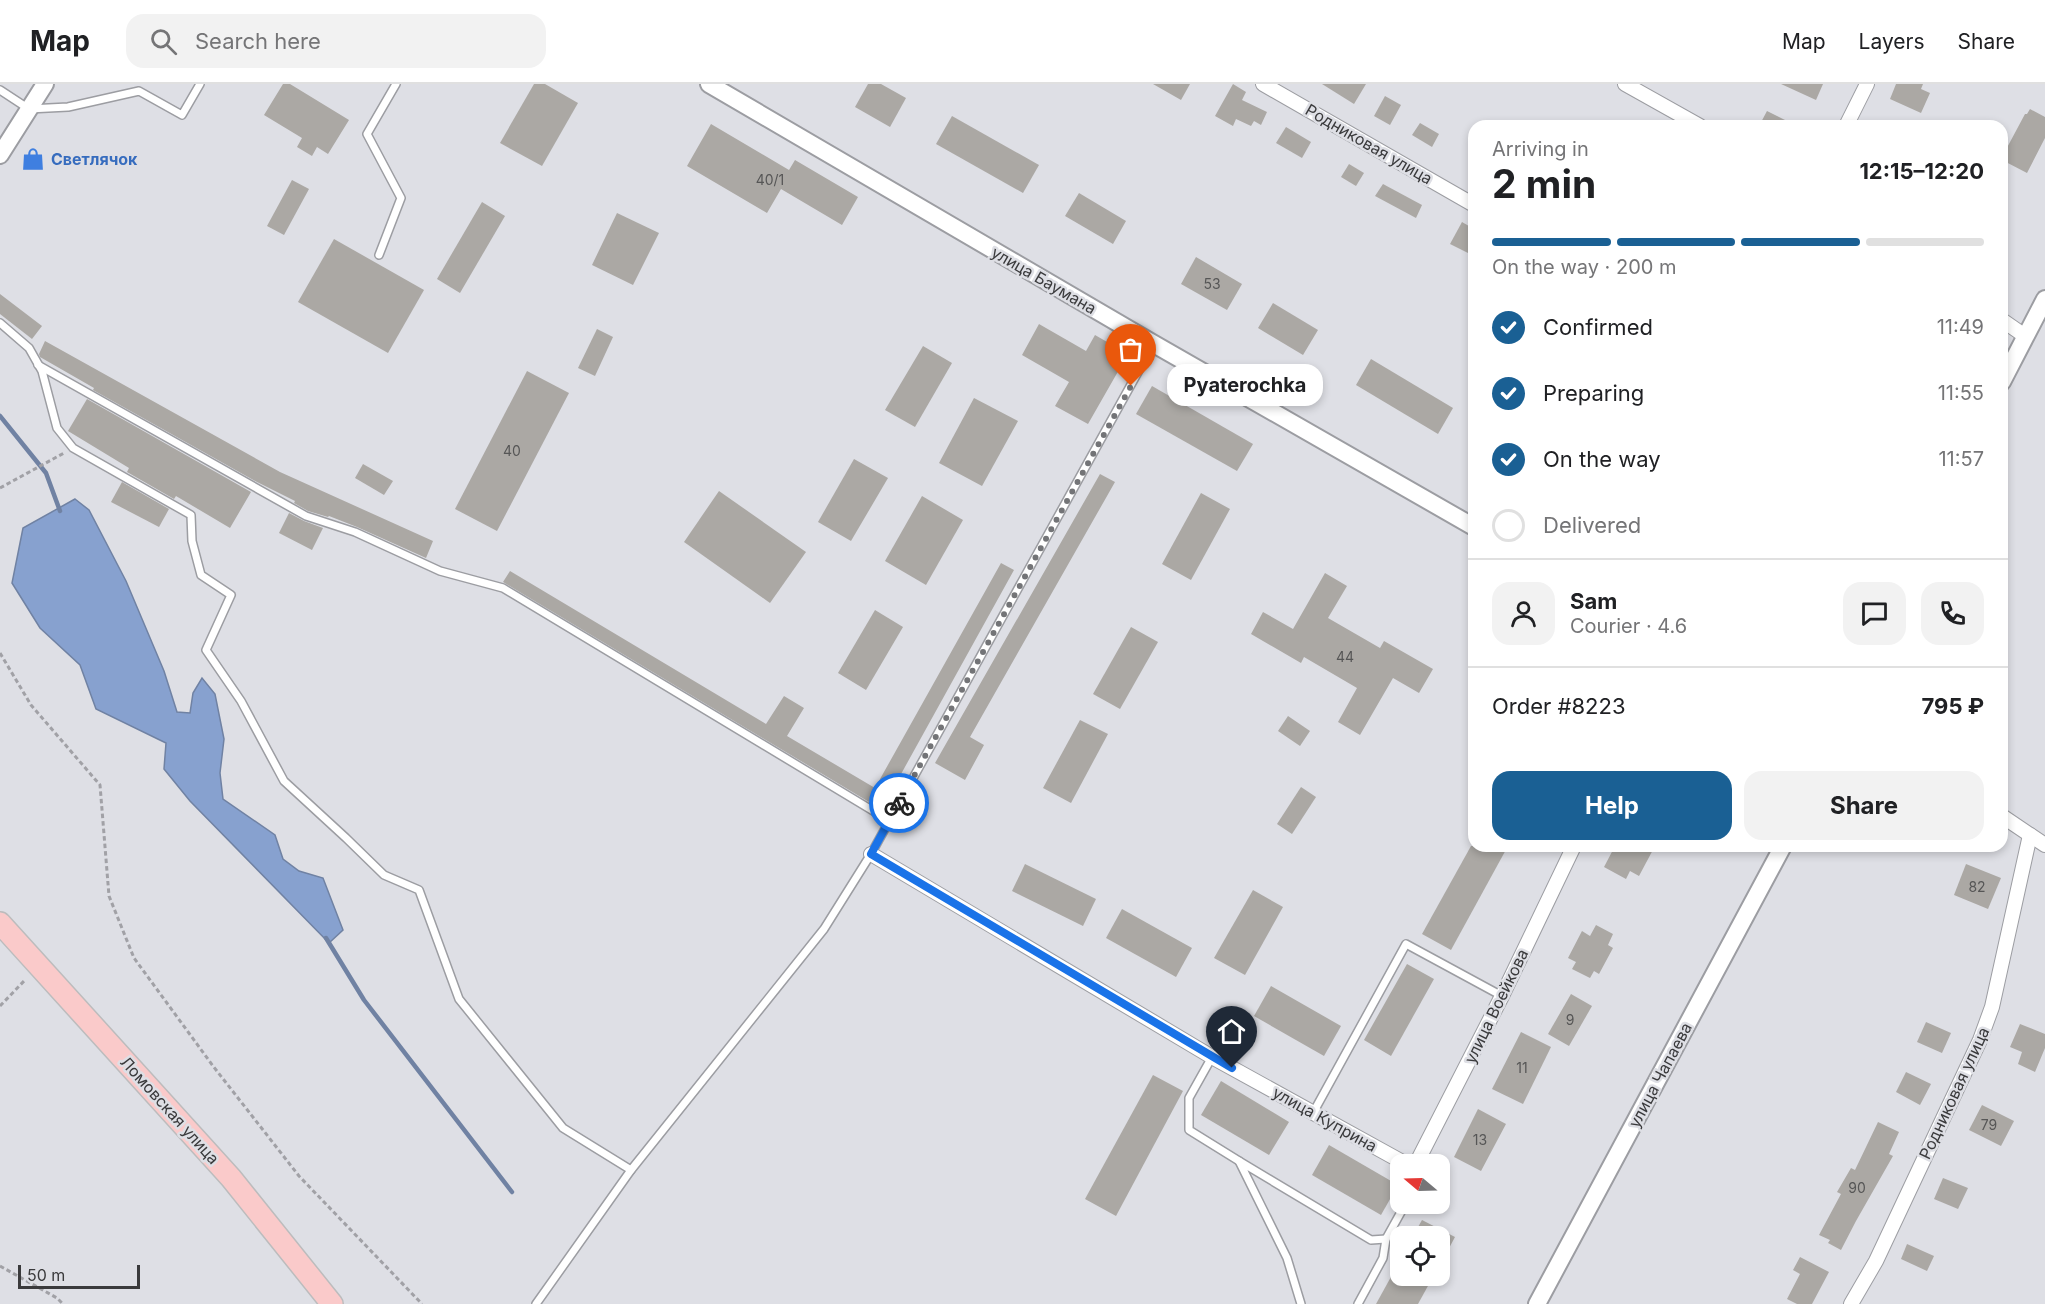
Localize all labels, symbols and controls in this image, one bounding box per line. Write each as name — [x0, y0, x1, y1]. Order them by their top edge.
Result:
search box — [126, 14, 546, 68]
text: Map — [30, 24, 90, 58]
icon: search — [147, 25, 180, 58]
text: Search here — [195, 28, 321, 54]
text: Map — [1782, 29, 1826, 54]
text: Layers — [1859, 29, 1925, 54]
text: Share — [1958, 29, 2015, 54]
street label: Родниковая улица — [1302, 99, 1436, 189]
text: Arriving in — [1492, 137, 1589, 161]
shop icon: Светлячок — [20, 146, 46, 172]
place label: Светлячок — [51, 149, 138, 169]
text: 12:15–12:20 — [1859, 158, 1984, 184]
text: 2 min — [1492, 160, 1596, 207]
house number: 40/1 — [756, 171, 784, 188]
street label: улица Баумана — [988, 242, 1100, 318]
text: On the way · 200 m — [1492, 255, 1677, 279]
house number: 53 — [1203, 275, 1221, 292]
icon: check — [1492, 311, 1525, 344]
text: Confirmed — [1543, 314, 1653, 340]
text: 11:49 — [1937, 315, 1984, 339]
pin — [1105, 324, 1156, 386]
icon: bag — [1114, 333, 1147, 366]
callout: Pyaterochka — [1167, 365, 1323, 407]
text: Pyaterochka — [1184, 373, 1306, 397]
icon: check — [1492, 377, 1525, 410]
text: Preparing — [1543, 380, 1644, 406]
text: 11:55 — [1938, 381, 1984, 405]
house number: 40 — [503, 442, 521, 459]
icon: check — [1492, 443, 1525, 476]
text: On the way — [1543, 446, 1661, 472]
text: 11:57 — [1938, 447, 1984, 471]
text: Delivered — [1543, 512, 1641, 538]
button: person — [1492, 582, 1555, 645]
button: chat — [1843, 582, 1906, 645]
button: phone — [1921, 582, 1984, 645]
text: Sam — [1570, 588, 1617, 614]
text: Courier · 4.6 — [1570, 614, 1687, 638]
house number: 44 — [1336, 648, 1354, 665]
text: Order #8223 — [1492, 693, 1625, 719]
text: 795 ₽ — [1922, 693, 1984, 719]
button: Help — [1492, 771, 1732, 840]
button: Share — [1744, 771, 1984, 840]
courier — [869, 773, 929, 833]
icon: bike — [883, 787, 916, 820]
house number: 82 — [1968, 878, 1986, 895]
street label: улица Воейкова — [1460, 946, 1532, 1066]
pin — [1206, 1006, 1257, 1068]
house number: 9 — [1566, 1011, 1574, 1028]
icon: home — [1215, 1015, 1248, 1048]
street label: улица Чапаева — [1624, 1019, 1696, 1131]
street label: Родниковая улица — [1915, 1024, 1993, 1162]
street label: Ломовская улица — [116, 1052, 224, 1168]
house number: 11 — [1516, 1059, 1528, 1076]
street label: улица Куприна — [1269, 1082, 1381, 1156]
house number: 79 — [1981, 1116, 1997, 1133]
house number: 13 — [1473, 1131, 1487, 1148]
north arrow — [1390, 1154, 1450, 1214]
map controls — [1390, 1154, 1450, 1286]
house number: 90 — [1848, 1179, 1866, 1196]
button: locate — [1390, 1226, 1450, 1286]
scale bar — [18, 1262, 140, 1290]
text: 50 m — [27, 1265, 65, 1285]

